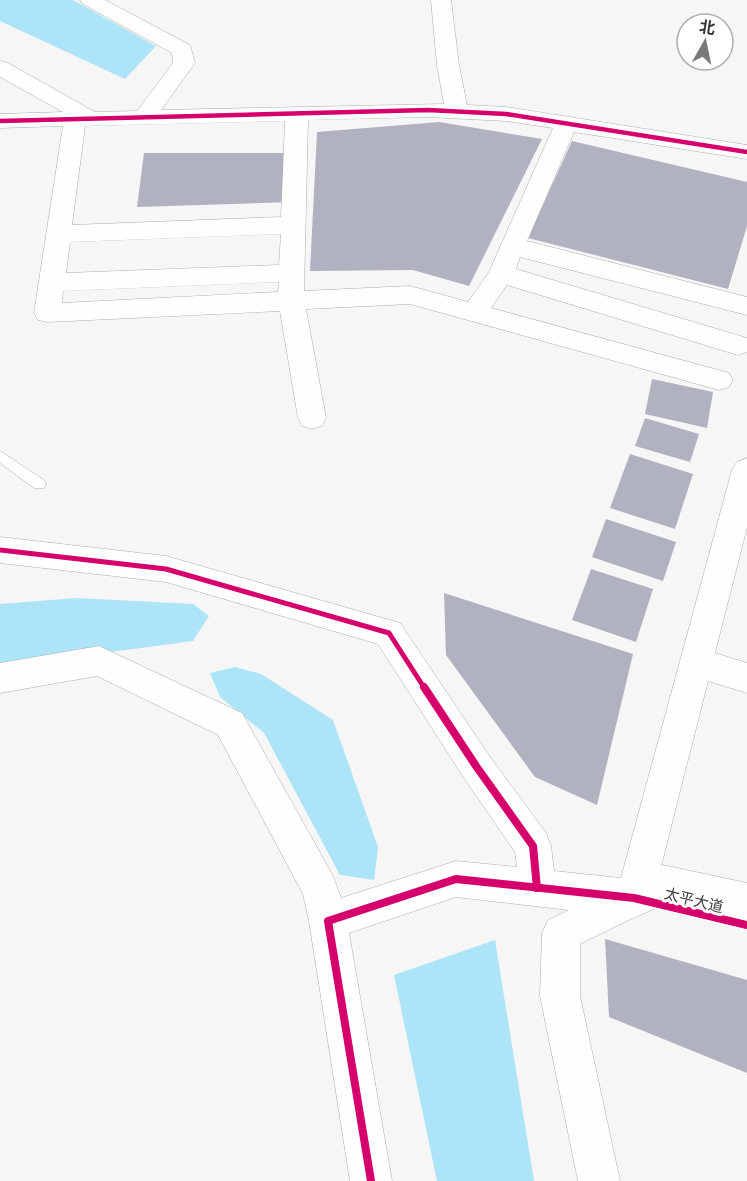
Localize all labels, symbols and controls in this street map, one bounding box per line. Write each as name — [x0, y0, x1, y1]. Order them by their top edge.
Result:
north arrow — [675, 12, 735, 72]
text: 北 — [698, 17, 717, 38]
street label: 太平大道 — [663, 884, 725, 916]

